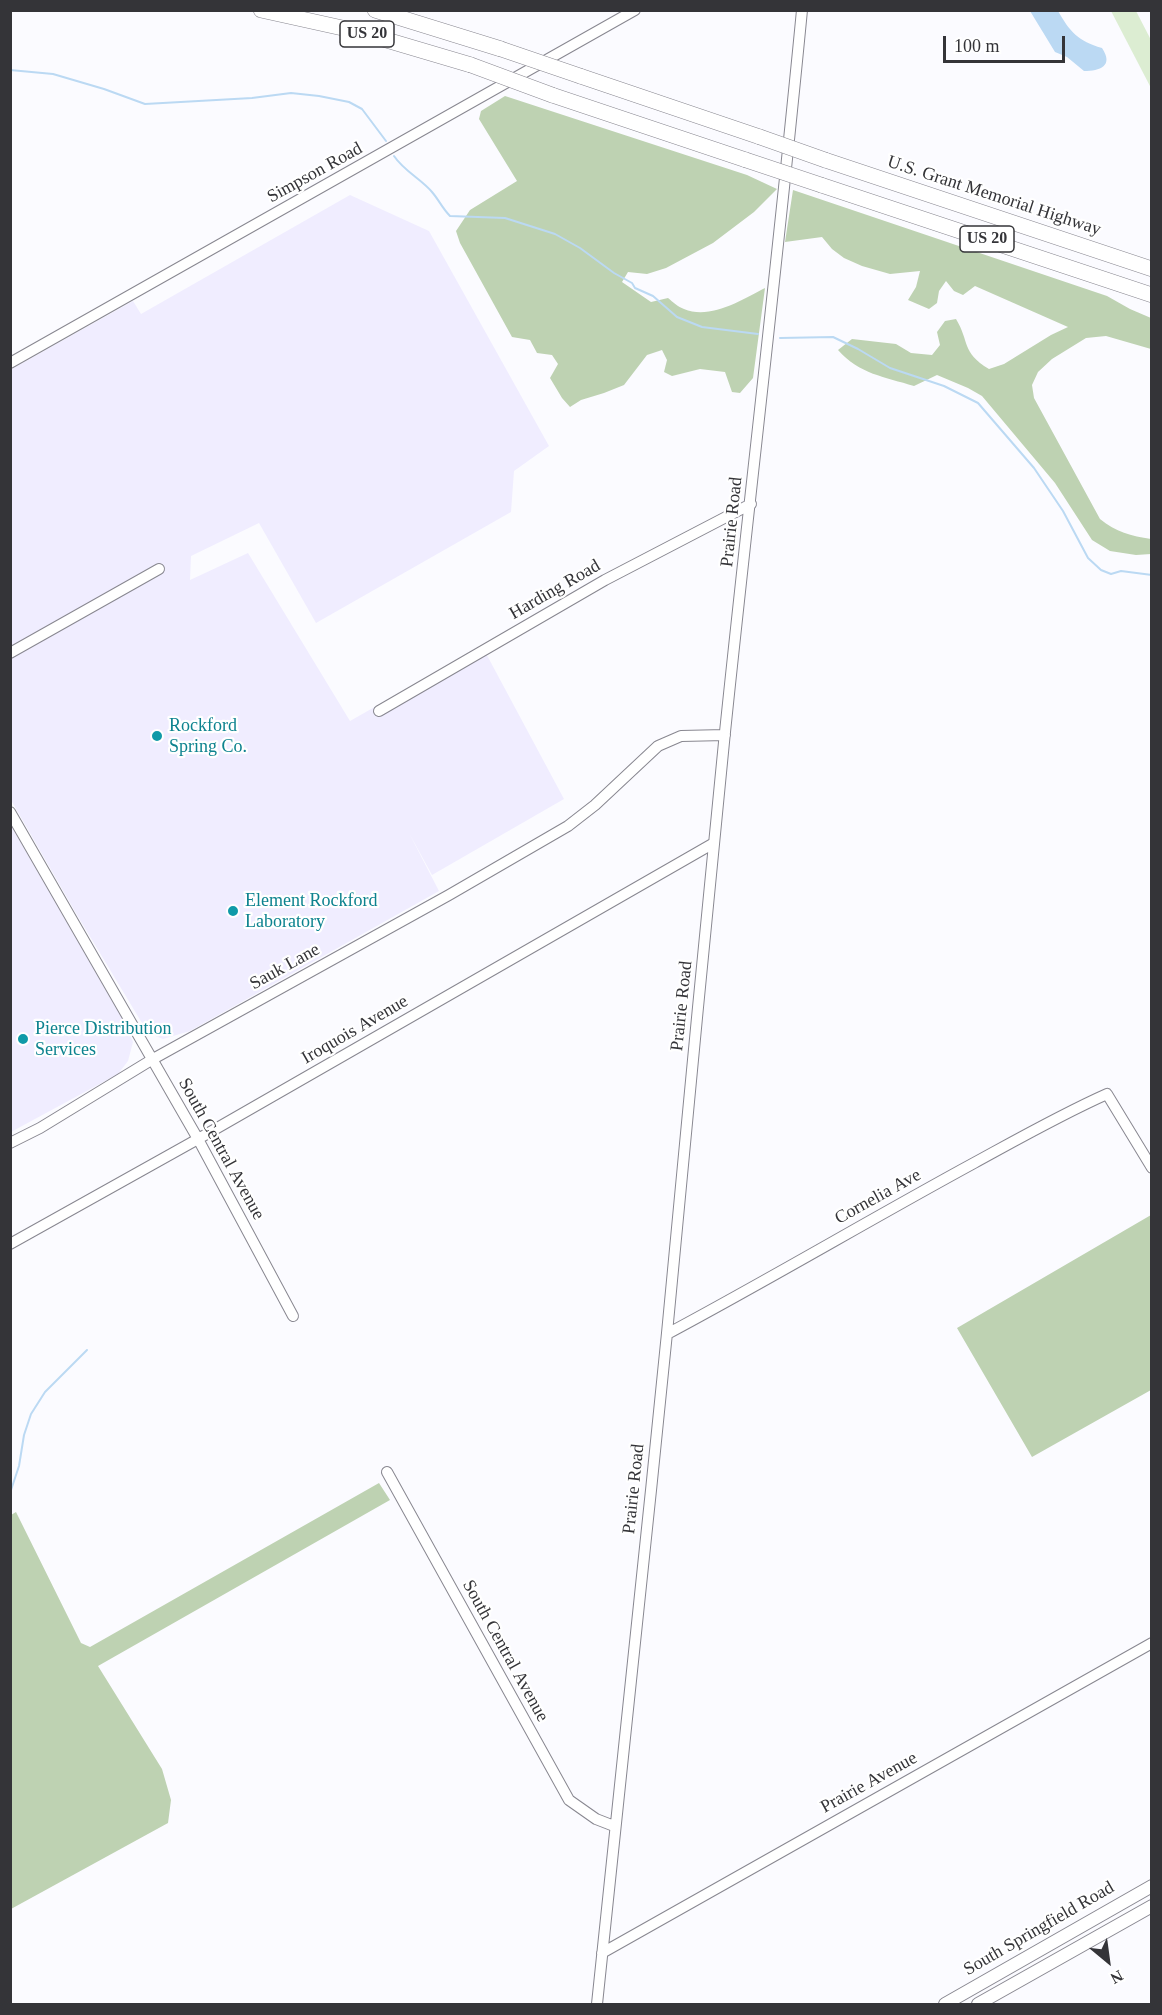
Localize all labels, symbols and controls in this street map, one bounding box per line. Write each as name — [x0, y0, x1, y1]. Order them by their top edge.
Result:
road number: US 20 — [340, 21, 394, 47]
scale bar — [946, 24, 1068, 62]
text: 100 m — [954, 36, 1000, 56]
street label: Simpson Road — [264, 138, 366, 208]
street label: U.S. Grant Memorial Highway — [884, 151, 1104, 241]
road number: US 20 — [960, 226, 1014, 252]
street label: Prairie Road — [717, 476, 747, 568]
street label: Harding Road — [506, 555, 604, 625]
place label: Rockford Spring Co. — [169, 715, 247, 758]
marker: Rockford Spring Co. — [150, 729, 164, 743]
place label: Element Rockford Laboratory — [245, 890, 377, 932]
marker: Element Rockford Laboratory — [226, 904, 240, 918]
street label: Sauk Lane — [246, 939, 324, 995]
street label: Prairie Road — [667, 960, 697, 1052]
street label: Iroquois Avenue — [298, 991, 412, 1069]
place label: Pierce Distribution Services — [35, 1018, 171, 1060]
marker: Pierce Distribution Services — [16, 1032, 30, 1046]
street label: South Central Avenue — [173, 1074, 269, 1224]
street label: Cornelia Ave — [831, 1164, 925, 1230]
street label: Prairie Road — [619, 1443, 649, 1535]
street label: South Central Avenue — [457, 1576, 553, 1726]
street label: Prairie Avenue — [817, 1748, 921, 1818]
street label: South Springfield Road — [960, 1877, 1118, 1981]
north arrow — [1078, 1931, 1138, 1991]
text: N — [1108, 1967, 1126, 1987]

